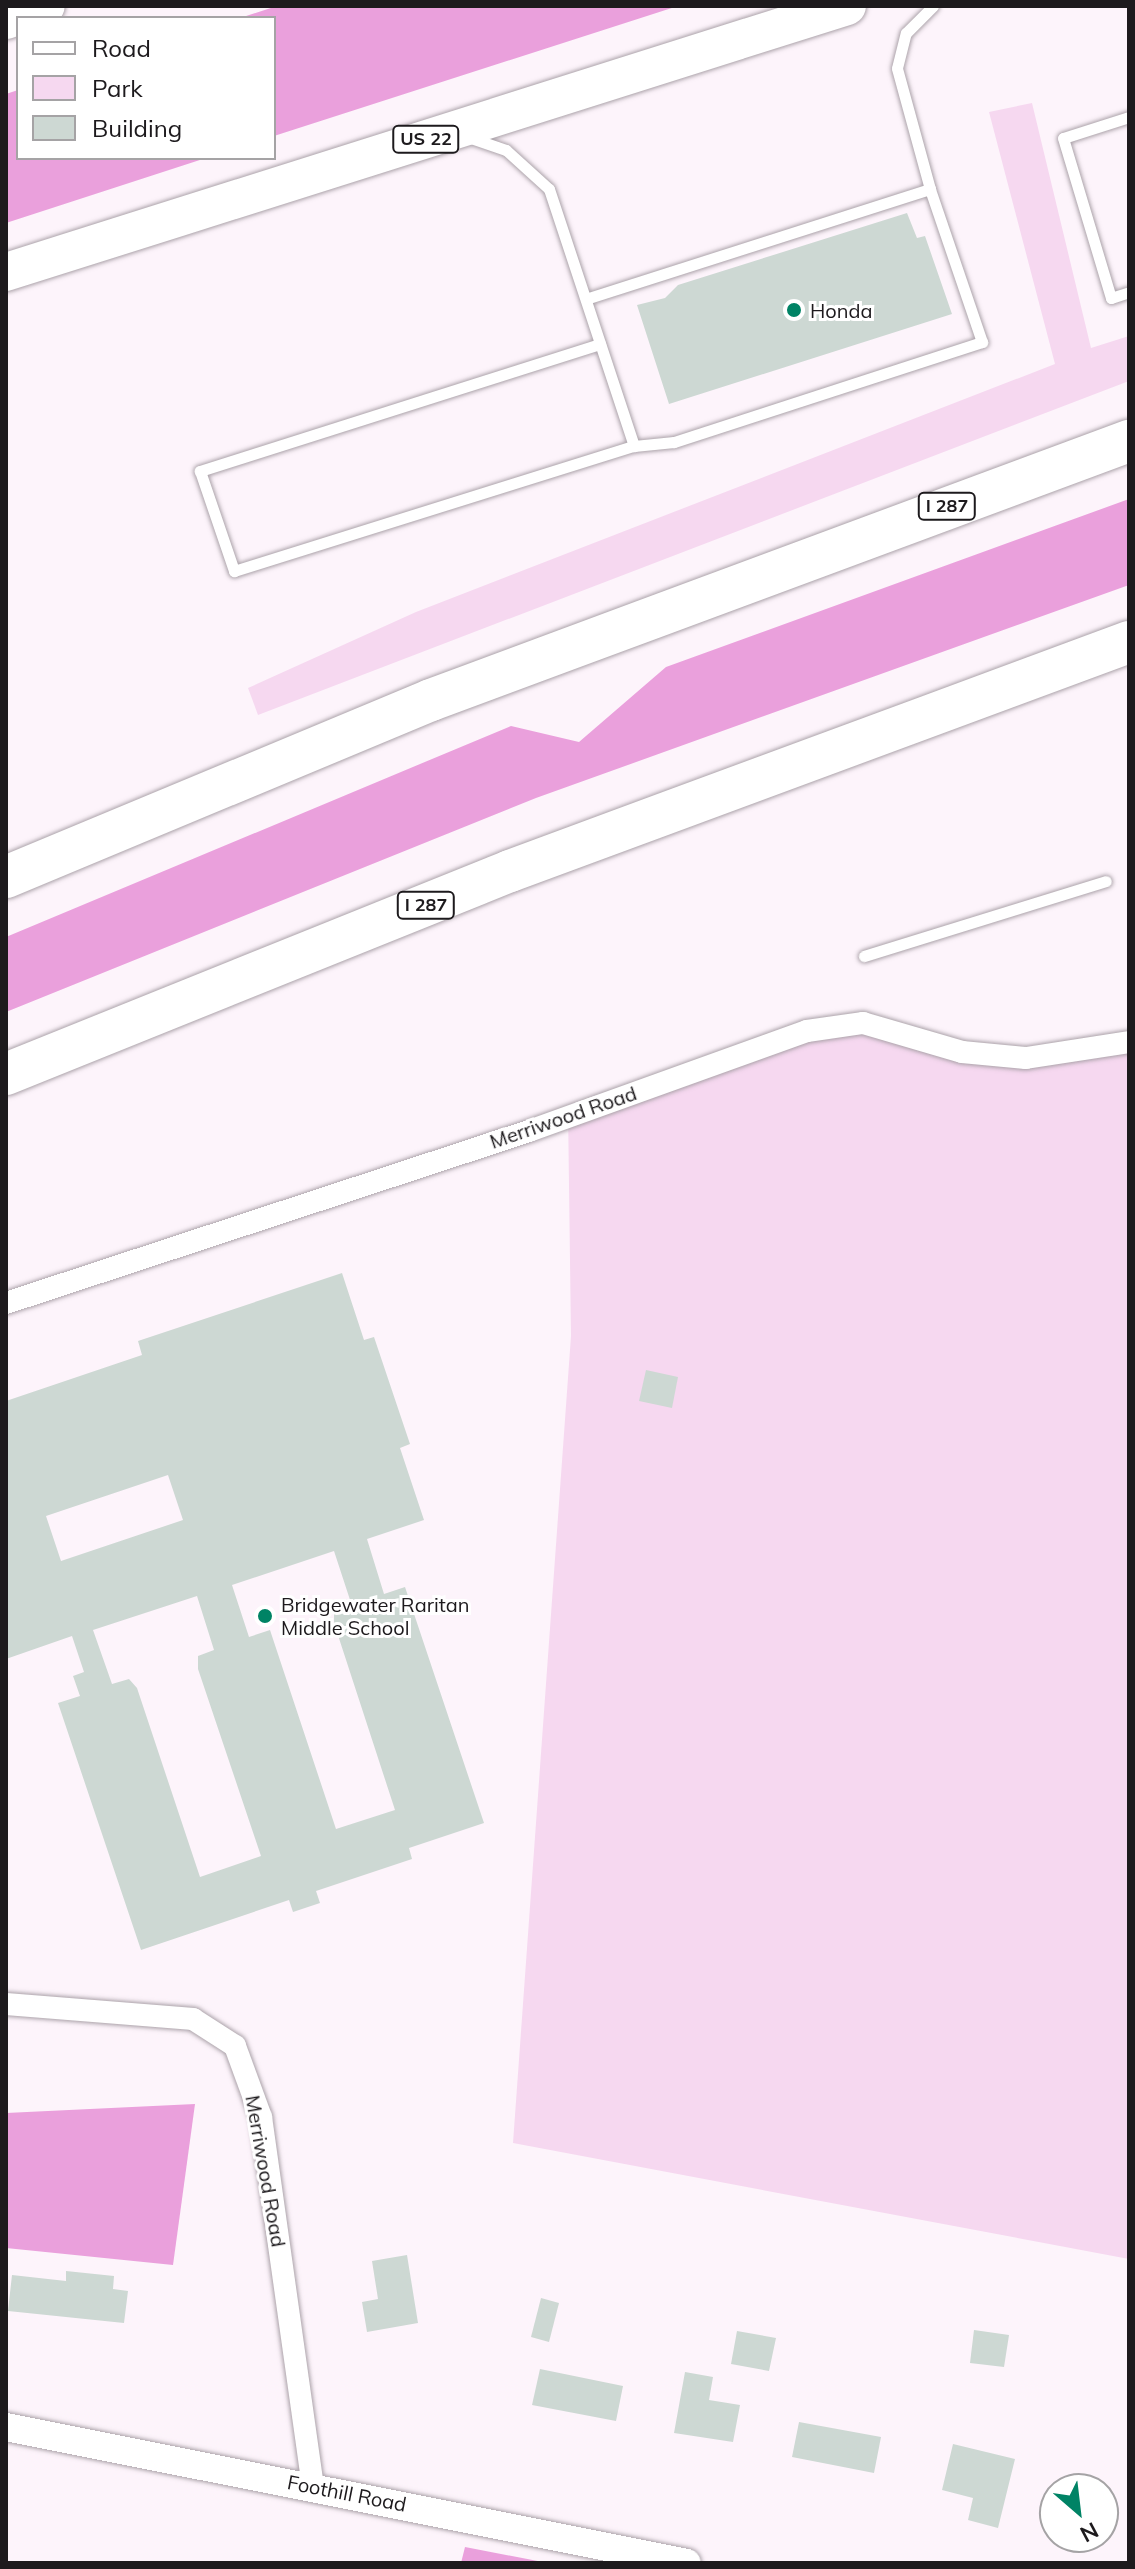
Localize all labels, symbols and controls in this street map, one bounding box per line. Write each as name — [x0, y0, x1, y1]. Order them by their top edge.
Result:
legend — [16, 16, 276, 160]
text: Road — [92, 33, 151, 63]
text: Park — [92, 73, 143, 103]
text: Building — [92, 113, 182, 143]
road number: US 22 — [392, 125, 460, 153]
place label: Honda — [810, 298, 872, 322]
marker: Honda — [785, 301, 803, 319]
road number: I 287 — [917, 492, 977, 520]
road number: I 287 — [396, 891, 456, 919]
street label: Merriwood Road — [486, 1081, 640, 1153]
place label: Bridgewater Raritan Middle School — [281, 1592, 469, 1639]
marker: Bridgewater Raritan Middle School — [256, 1607, 274, 1625]
street label: Merriwood Road — [241, 2093, 291, 2249]
street label: Foothill Road — [285, 2470, 409, 2516]
north arrow — [1039, 2473, 1119, 2553]
text: N — [1075, 2516, 1103, 2549]

